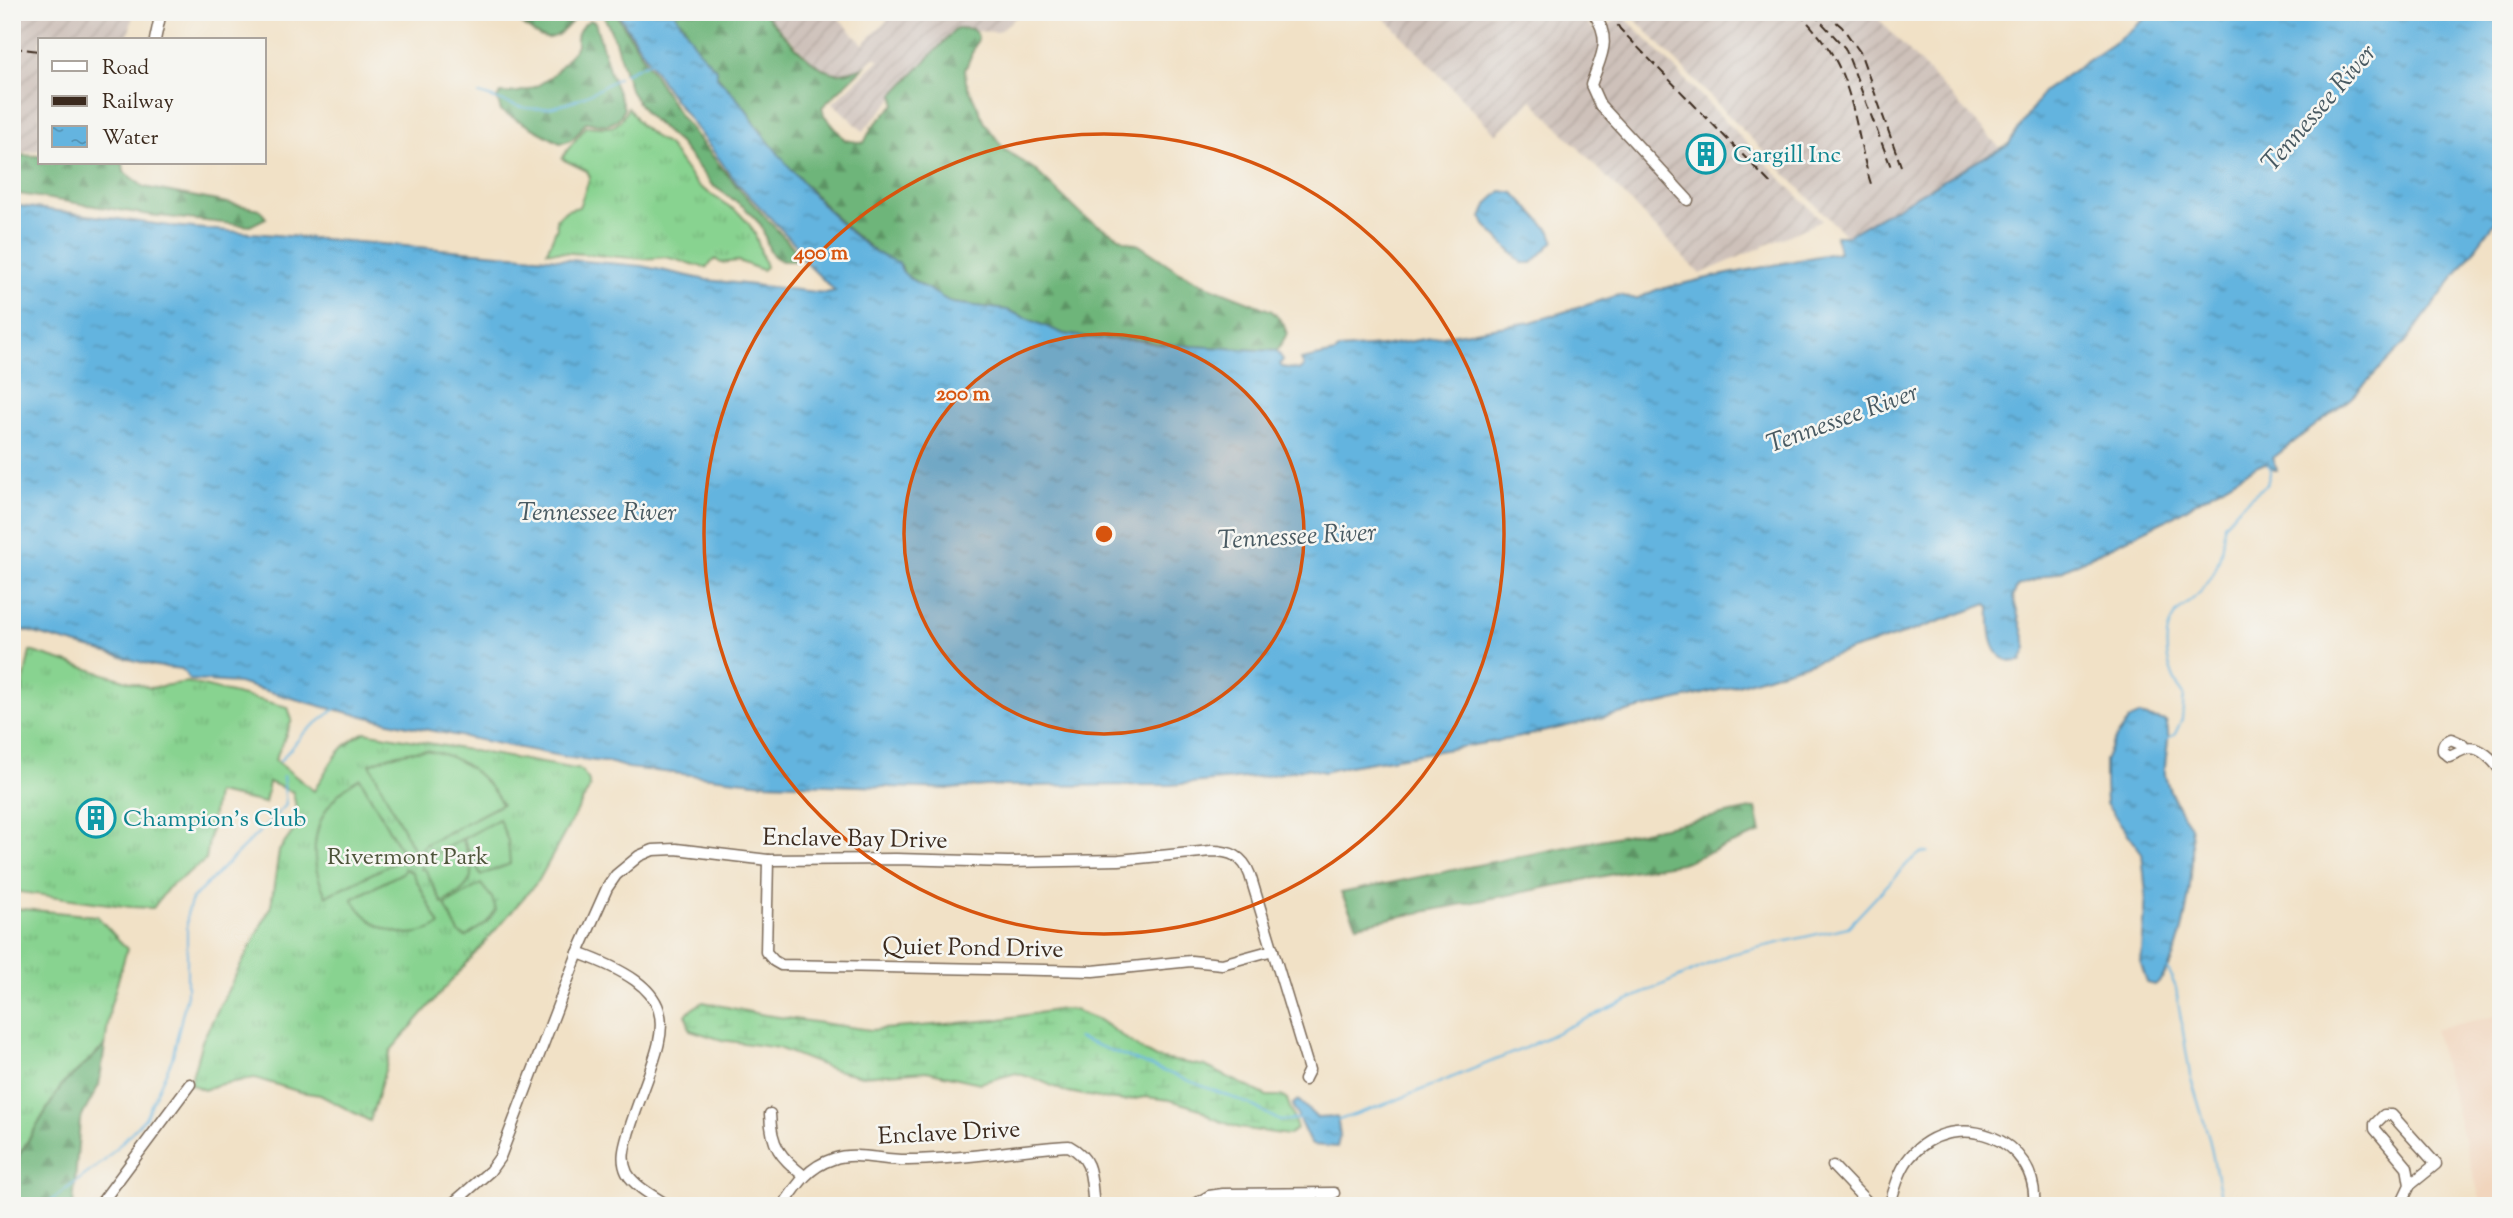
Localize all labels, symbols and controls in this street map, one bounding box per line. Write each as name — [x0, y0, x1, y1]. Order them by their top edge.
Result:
water label: Tennessee River — [2254, 36, 2386, 181]
legend — [38, 38, 266, 164]
text: Road — [102, 54, 149, 84]
text: Railway — [102, 88, 174, 118]
text: Water — [102, 124, 159, 154]
building icon: Cargill Inc — [1685, 133, 1727, 175]
place label: Cargill Inc — [1733, 139, 1842, 173]
text: 400 m — [793, 239, 849, 269]
water label: Tennessee River — [1762, 375, 1924, 464]
text: 200 m — [936, 380, 991, 410]
water label: Tennessee River — [517, 495, 677, 532]
water label: Tennessee River — [1217, 515, 1378, 560]
centre of rings — [1092, 522, 1116, 546]
building icon: Champion's Club — [75, 797, 117, 839]
place label: Champion's Club — [123, 803, 306, 837]
street label: Enclave Bay Drive — [762, 821, 948, 859]
park label: Rivermont Park — [327, 841, 489, 875]
street label: Quiet Pond Drive — [882, 930, 1064, 968]
street label: Enclave Drive — [877, 1113, 1021, 1155]

